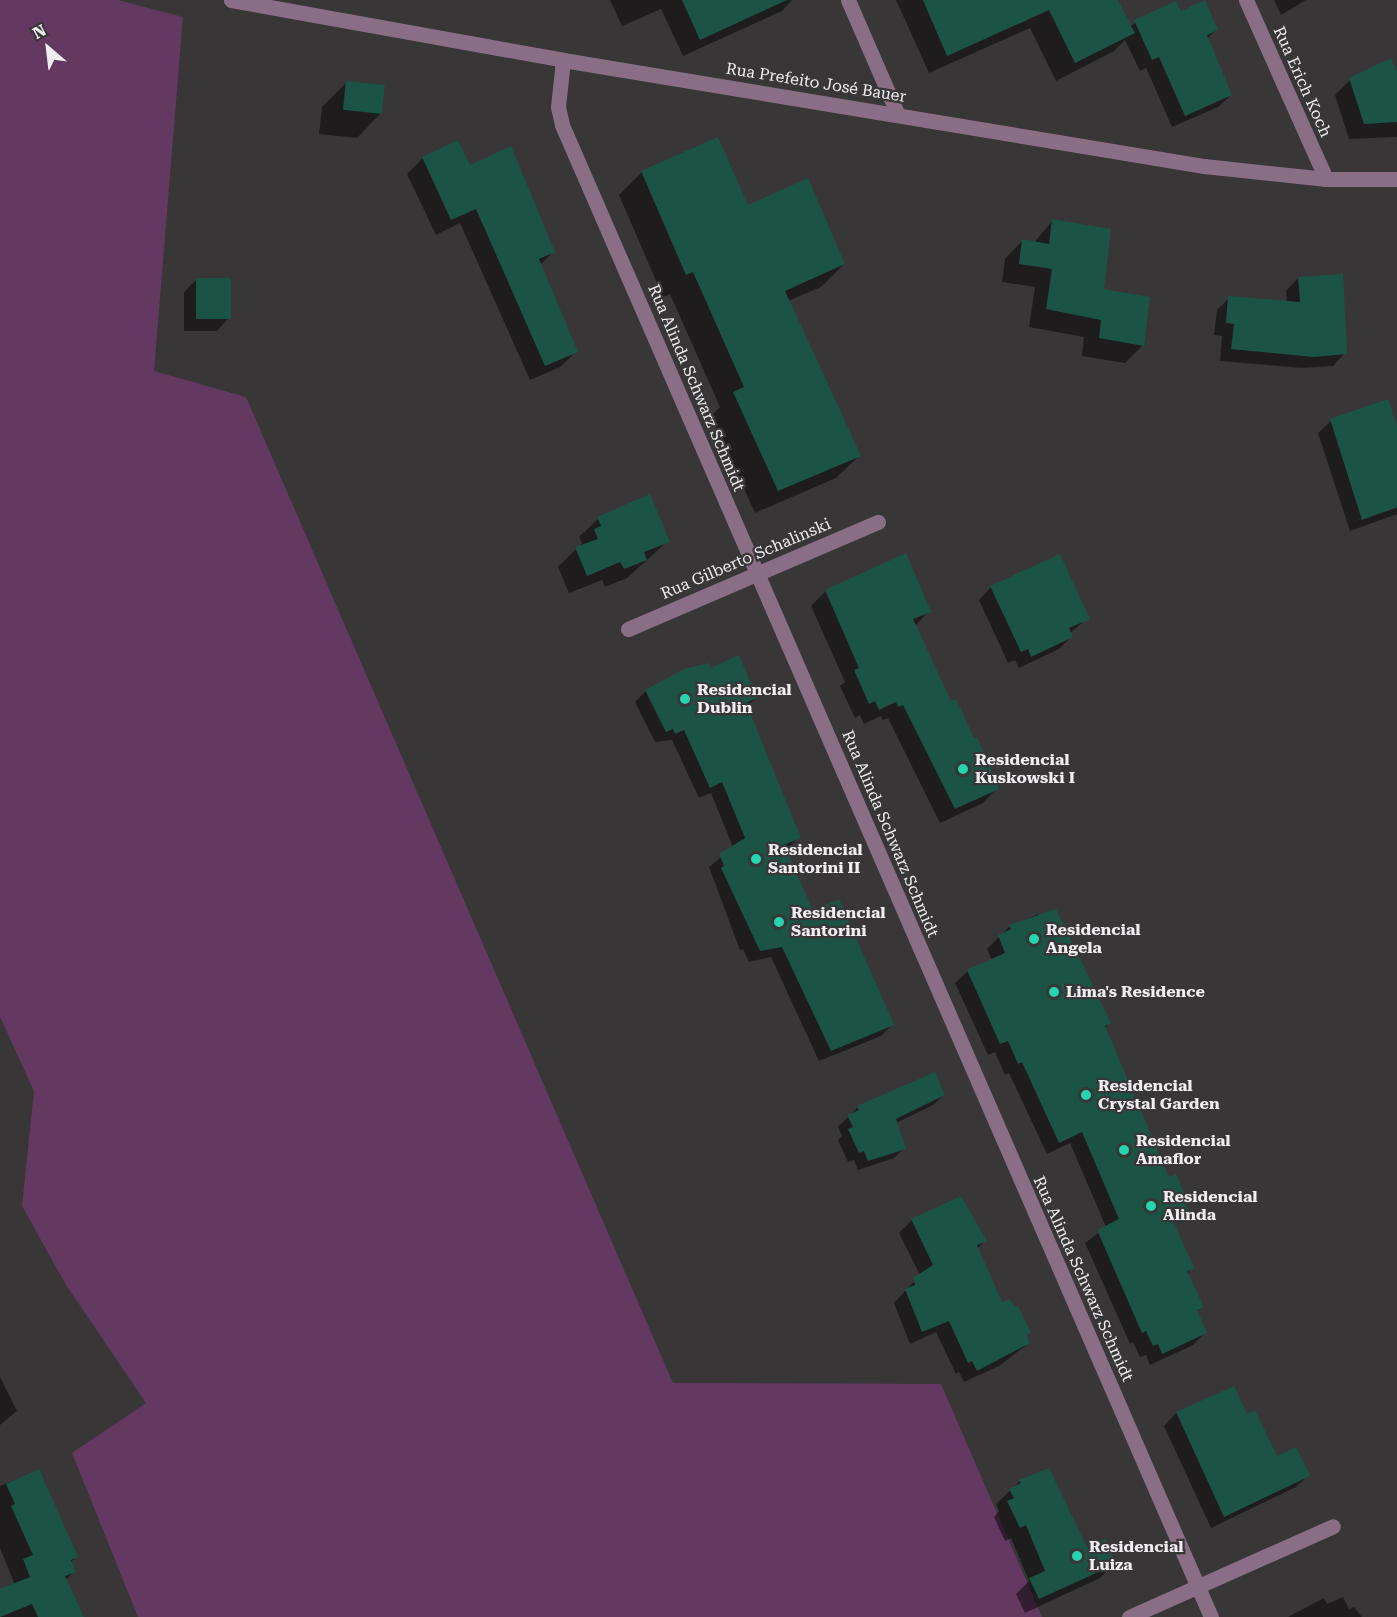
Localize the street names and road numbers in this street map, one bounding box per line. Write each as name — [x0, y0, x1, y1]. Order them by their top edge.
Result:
street label: Rua Erich Koch — [1269, 24, 1335, 140]
street label: Rua Prefeito José Bauer — [725, 59, 907, 107]
street label: Rua Alinda Schwarz Schmidt — [644, 282, 748, 494]
street label: Rua Gilberto Schalinski — [658, 514, 834, 604]
street label: Rua Alinda Schwarz Schmidt — [838, 728, 942, 940]
street label: Rua Alinda Schwarz Schmidt — [1029, 1173, 1137, 1385]

